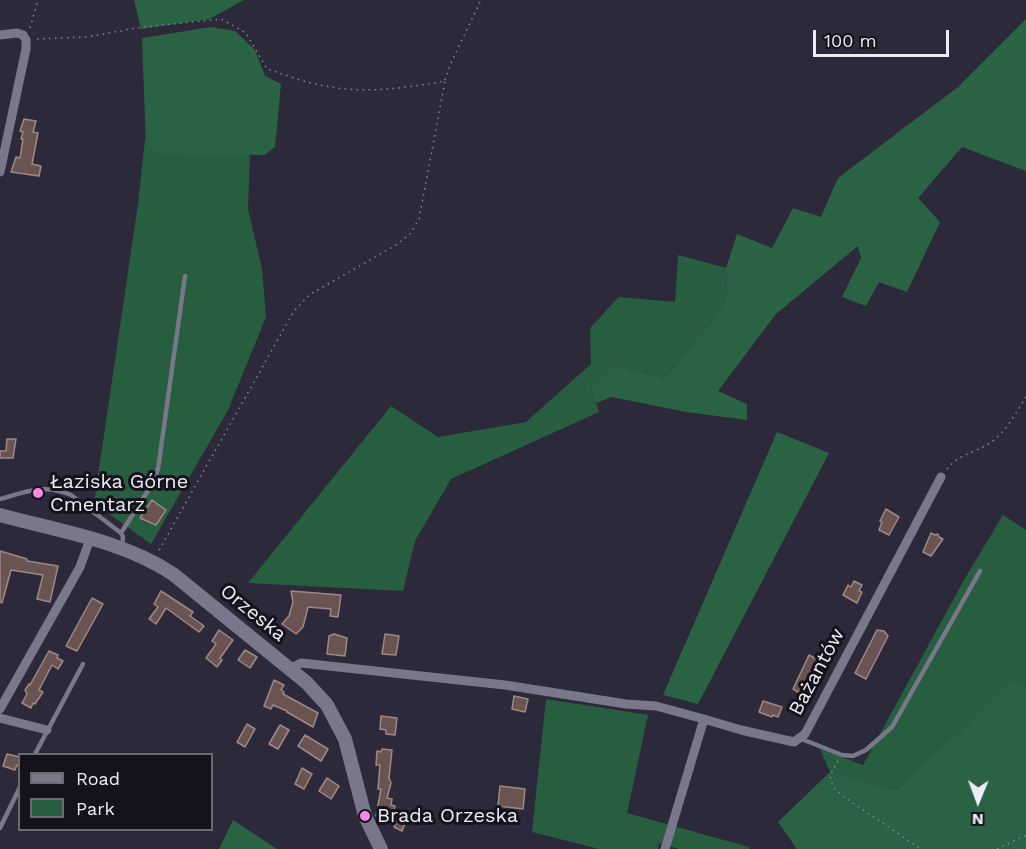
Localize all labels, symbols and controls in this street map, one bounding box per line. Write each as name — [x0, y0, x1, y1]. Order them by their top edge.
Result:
scale bar — [816, 18, 952, 56]
text: 100 m — [824, 30, 877, 51]
place label: Łaziska Górne Cmentarz — [50, 470, 188, 517]
marker: Łaziska Górne Cmentarz — [31, 486, 45, 500]
street label: Orzeska — [215, 579, 291, 647]
street label: Bażantów — [784, 624, 850, 720]
legend — [18, 753, 213, 831]
text: Road — [76, 768, 120, 789]
north arrow — [948, 771, 1008, 831]
text: Park — [76, 798, 115, 819]
place label: Brada Orzeska — [377, 804, 518, 828]
marker: Brada Orzeska — [358, 809, 372, 823]
text: N — [972, 810, 984, 829]

